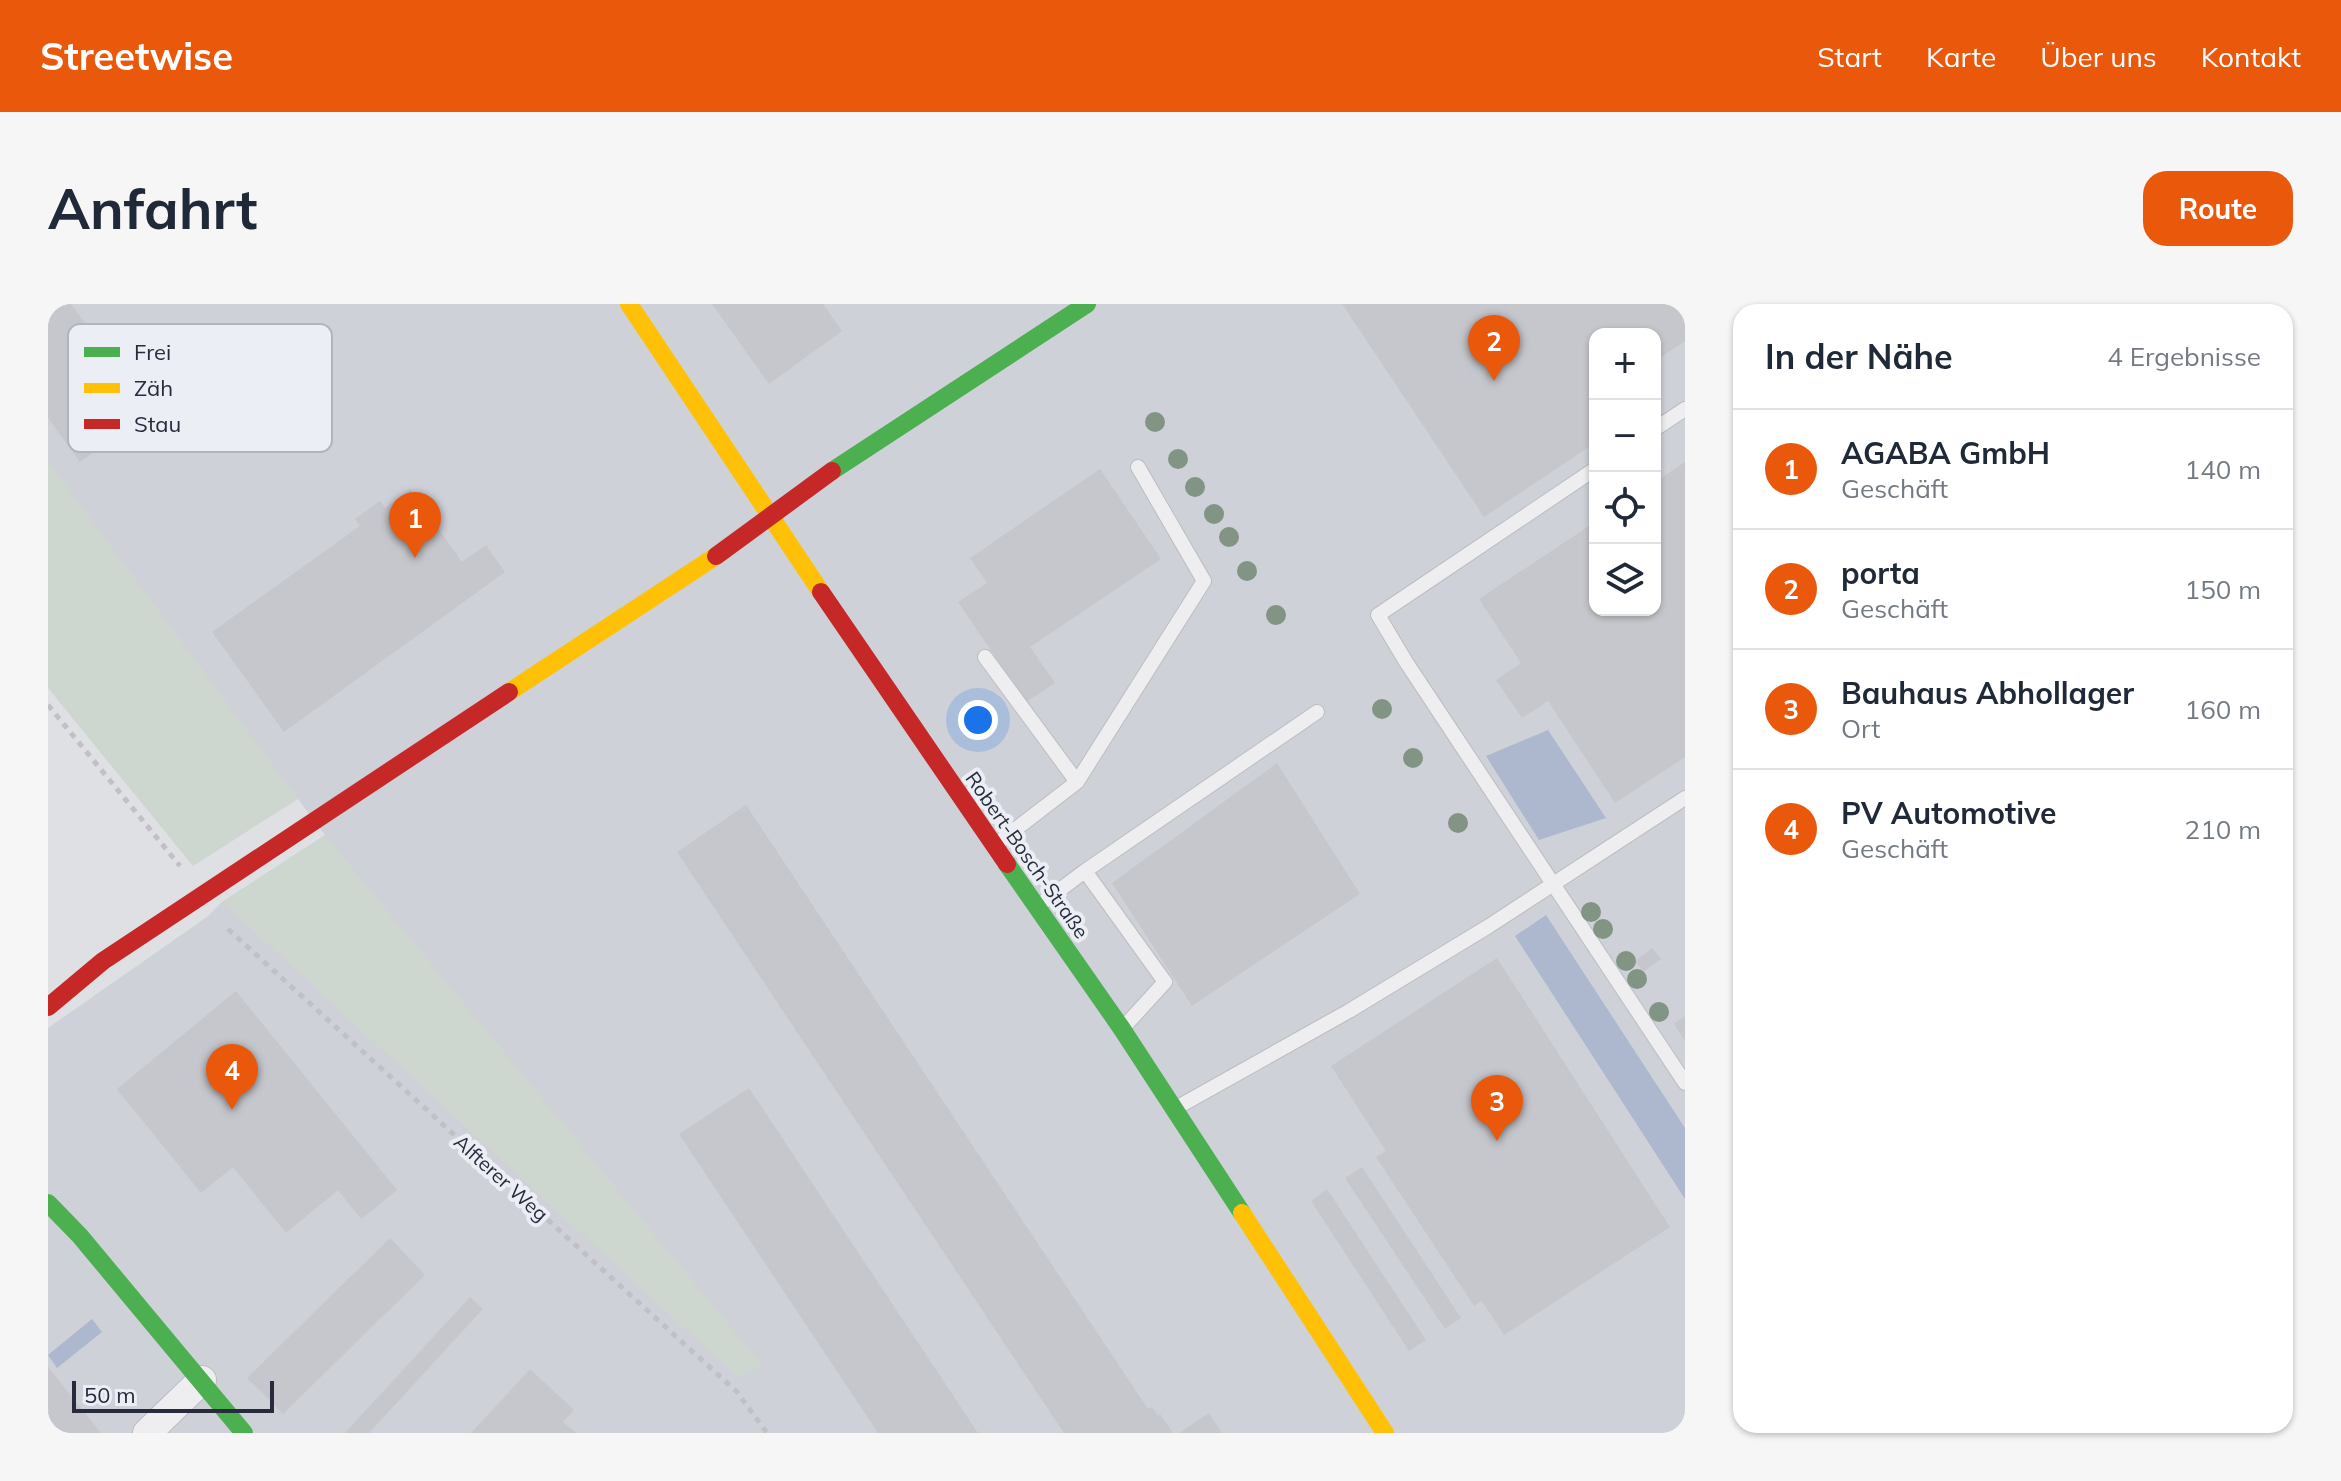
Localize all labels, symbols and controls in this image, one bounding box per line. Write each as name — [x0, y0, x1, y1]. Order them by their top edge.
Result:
text: Streetwise — [40, 32, 233, 80]
text: Start — [1817, 39, 1882, 74]
text: Karte — [1926, 39, 1996, 74]
text: Über uns — [2040, 39, 2157, 74]
text: Kontakt — [2201, 39, 2301, 74]
button: Route — [2143, 171, 2293, 246]
text: Anfahrt — [48, 173, 257, 243]
pin: 2 — [1468, 315, 1520, 381]
legend — [68, 324, 332, 452]
map controls — [1589, 328, 1661, 616]
button: + — [1589, 328, 1661, 400]
text: In der Nähe — [1765, 335, 1953, 378]
text: Frei — [134, 338, 171, 366]
text: 4 Ergebnisse — [2107, 340, 2261, 373]
text: Zäh — [134, 374, 173, 402]
button: − — [1589, 400, 1661, 472]
text: Stau — [134, 410, 181, 438]
text: AGABA GmbH — [1841, 434, 2050, 472]
text: 1 — [1783, 453, 1799, 486]
text: 140 m — [2185, 453, 2261, 486]
button: locate — [1589, 472, 1661, 544]
text: Geschäft — [1841, 472, 1948, 505]
pin: 1 — [389, 492, 441, 558]
button: layers — [1589, 544, 1661, 616]
text: porta — [1841, 554, 1920, 592]
text: 2 — [1783, 573, 1799, 606]
text: 150 m — [2185, 573, 2261, 606]
text: Geschäft — [1841, 592, 1948, 625]
text: Bauhaus Abhollager — [1841, 674, 2134, 712]
text: 3 — [1783, 693, 1799, 726]
text: 160 m — [2185, 693, 2261, 726]
your location — [958, 700, 998, 740]
text: Ort — [1841, 712, 1880, 745]
street label: Robert-Bosch-Straße — [960, 766, 1094, 943]
text: PV Automotive — [1841, 794, 2056, 832]
text: 4 — [1783, 813, 1799, 846]
text: 210 m — [2185, 813, 2261, 846]
text: Geschäft — [1841, 832, 1948, 865]
pin: 4 — [206, 1044, 258, 1110]
pin: 3 — [1471, 1075, 1523, 1141]
street label: Alfterer Weg — [449, 1129, 554, 1226]
scale bar — [72, 1377, 274, 1413]
text: 50 m — [84, 1381, 135, 1409]

